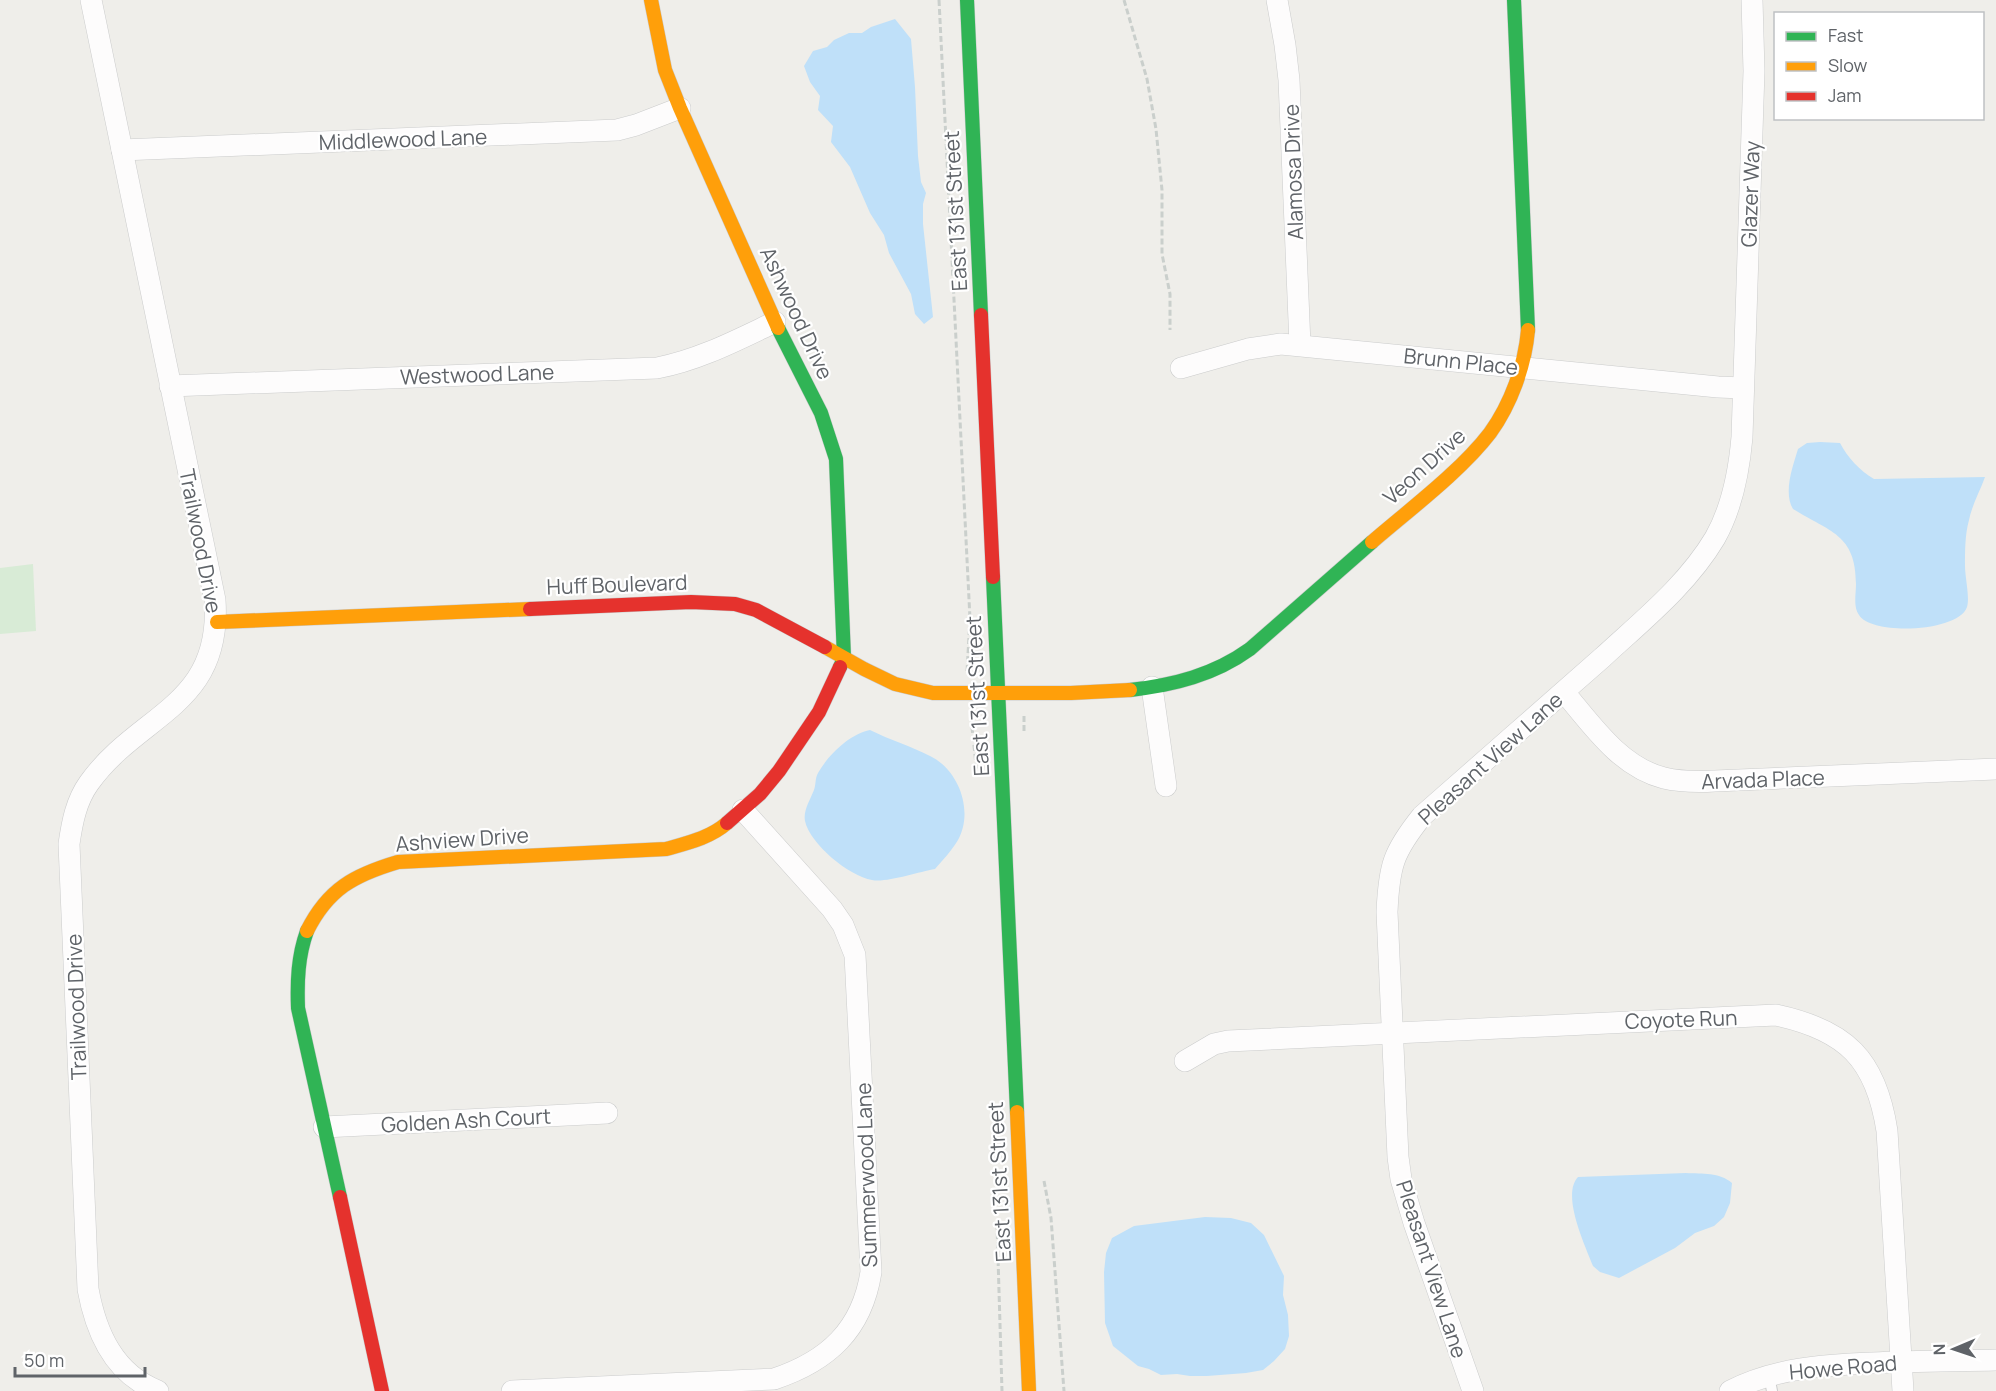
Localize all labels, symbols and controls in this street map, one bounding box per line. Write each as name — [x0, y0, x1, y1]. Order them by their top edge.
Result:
legend — [1774, 12, 1984, 120]
text: Fast — [1828, 23, 1863, 47]
text: Slow — [1828, 53, 1868, 77]
text: Jam — [1828, 83, 1862, 107]
street label: Alamosa Drive — [1277, 104, 1309, 240]
street label: Middlewood Lane — [318, 122, 488, 156]
street label: East 131st Street — [937, 130, 973, 292]
street label: Glazer Way — [1734, 140, 1766, 248]
street label: Ashwood Drive — [754, 242, 840, 384]
street label: Brunn Place — [1402, 341, 1520, 381]
street label: Westwood Lane — [399, 357, 555, 391]
street label: Veon Drive — [1377, 422, 1471, 510]
street label: Trailwood Drive — [173, 466, 229, 616]
street label: Huff Boulevard — [546, 568, 688, 600]
street label: East 131st Street — [959, 615, 995, 777]
street label: Pleasant View Lane — [1412, 686, 1568, 830]
street label: Arvada Place — [1701, 763, 1825, 795]
street label: Ashview Drive — [394, 820, 530, 858]
street label: Trailwood Drive — [59, 933, 93, 1081]
street label: Coyote Run — [1624, 1003, 1738, 1035]
street label: Summerwood Lane — [849, 1082, 883, 1268]
street label: East 131st Street — [981, 1101, 1017, 1263]
street label: Golden Ash Court — [380, 1102, 552, 1138]
street label: Pleasant View Lane — [1390, 1176, 1474, 1362]
north arrow — [1924, 1319, 1984, 1379]
scale bar — [15, 1340, 146, 1378]
text: N — [1928, 1343, 1950, 1356]
text: 50 m — [24, 1348, 64, 1372]
street label: Howe Road — [1788, 1348, 1898, 1386]

